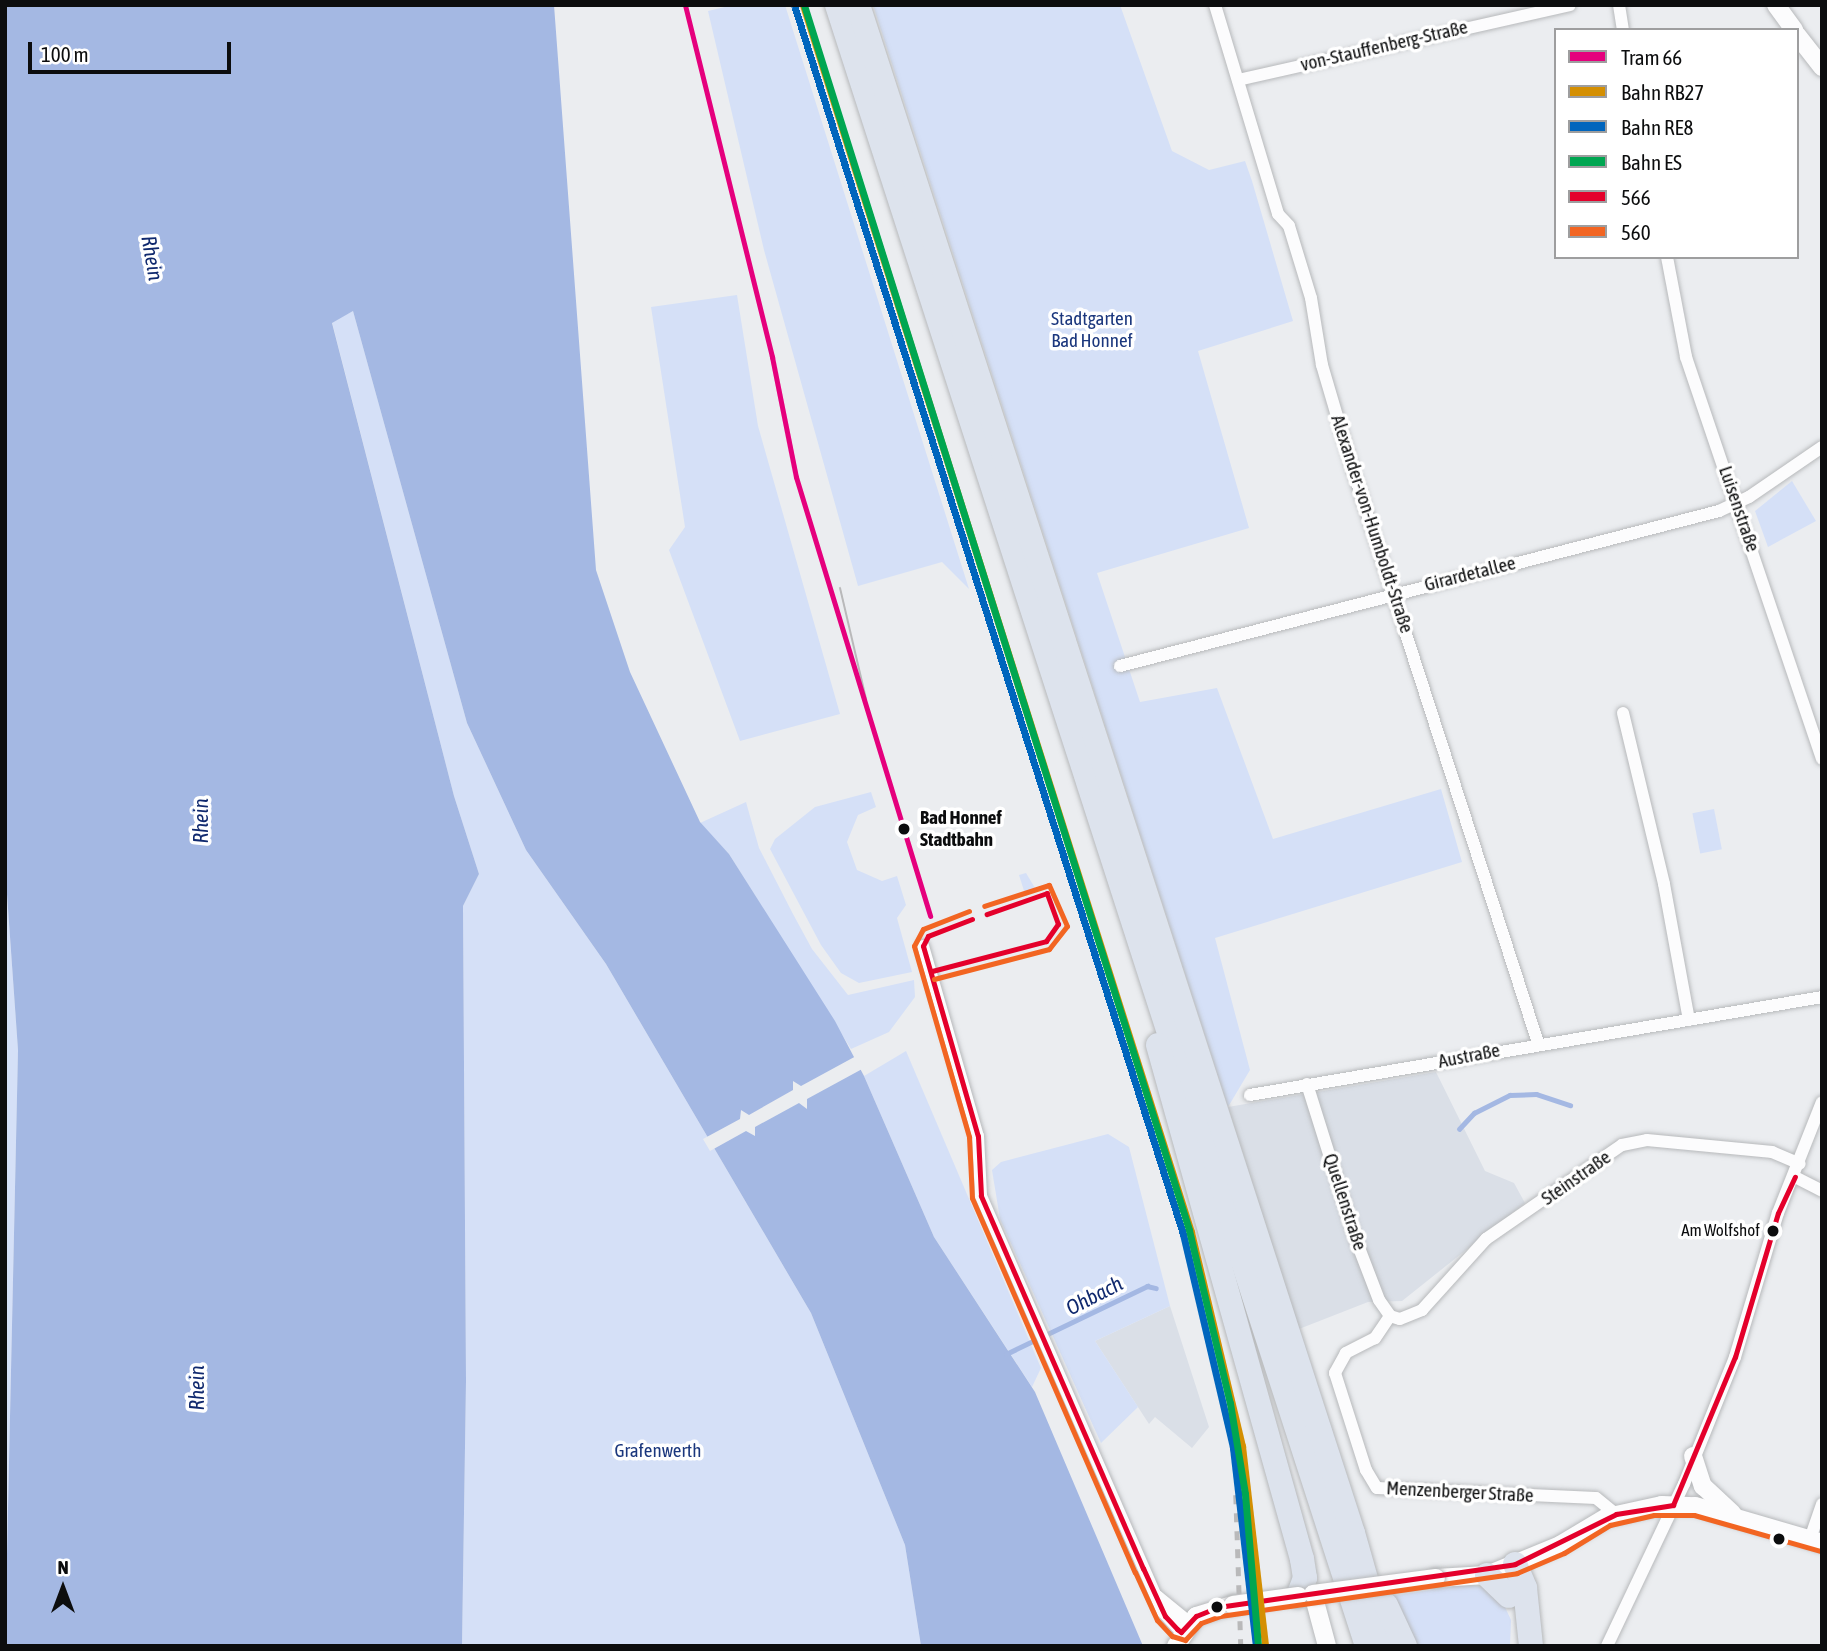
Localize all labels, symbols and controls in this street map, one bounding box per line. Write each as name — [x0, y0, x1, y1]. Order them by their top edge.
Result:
street label: von-Stauffenberg-Straße — [1298, 16, 1470, 76]
scale bar — [32, 28, 234, 72]
legend — [1554, 28, 1799, 259]
text: 100 m — [41, 42, 89, 66]
text: Tram 66 — [1621, 45, 1682, 69]
text: Bahn RB27 — [1621, 80, 1704, 104]
text: Bahn RE8 — [1621, 115, 1693, 139]
text: Bahn ES — [1621, 150, 1682, 174]
text: 566 — [1621, 185, 1651, 209]
text: 560 — [1621, 220, 1651, 244]
water label: Rhein — [137, 234, 169, 282]
park label: Stadtgarten Bad Honnef — [1051, 308, 1133, 352]
street label: Alexander-von-Humboldt-Straße — [1326, 412, 1418, 636]
street label: Luisenstraße — [1714, 463, 1764, 555]
street label: Girardetallee — [1422, 552, 1518, 596]
water label: Rhein — [187, 798, 213, 844]
place label: Bad Honnef Stadtbahn — [920, 807, 1002, 851]
marker: Bad Honnef Stadtbahn — [894, 819, 914, 839]
street label: Austraße — [1436, 1039, 1502, 1073]
street label: Steinstraße — [1537, 1146, 1615, 1210]
street label: Quellenstraße — [1319, 1151, 1371, 1253]
place label: Am Wolfshof — [1681, 1221, 1760, 1241]
marker: Am Wolfshof — [1766, 1224, 1780, 1238]
water label: Ohbach — [1061, 1270, 1127, 1320]
water label: Rhein — [183, 1365, 209, 1411]
park label: Grafenwerth — [614, 1440, 702, 1462]
street label: Menzenberger Straße — [1386, 1477, 1534, 1507]
unlabelled marker — [1772, 1532, 1786, 1546]
north arrow — [28, 1553, 98, 1623]
text: N — [57, 1556, 69, 1578]
unlabelled marker — [1210, 1600, 1224, 1614]

